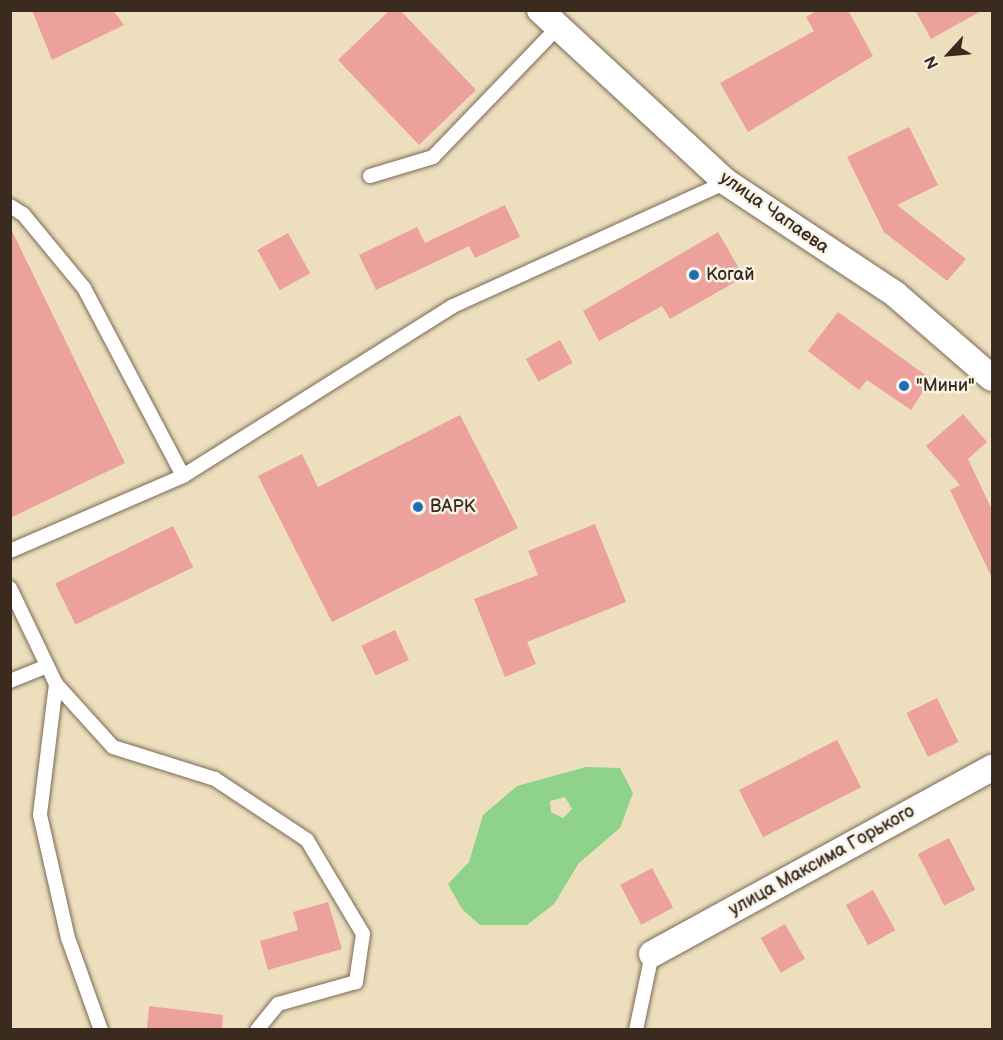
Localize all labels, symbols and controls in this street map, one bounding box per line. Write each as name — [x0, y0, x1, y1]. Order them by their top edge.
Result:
north arrow — [919, 24, 979, 84]
text: N — [921, 53, 944, 72]
street label: улица Чапаева — [715, 167, 833, 259]
place label: Когай — [706, 264, 755, 286]
marker: Когай — [687, 268, 701, 282]
place label: "Мини" — [916, 375, 975, 397]
marker: "Мини" — [897, 379, 911, 393]
place label: ВАРК — [430, 496, 475, 518]
marker: ВАРК — [411, 500, 425, 514]
street label: улица Максима Горького — [725, 801, 919, 921]

